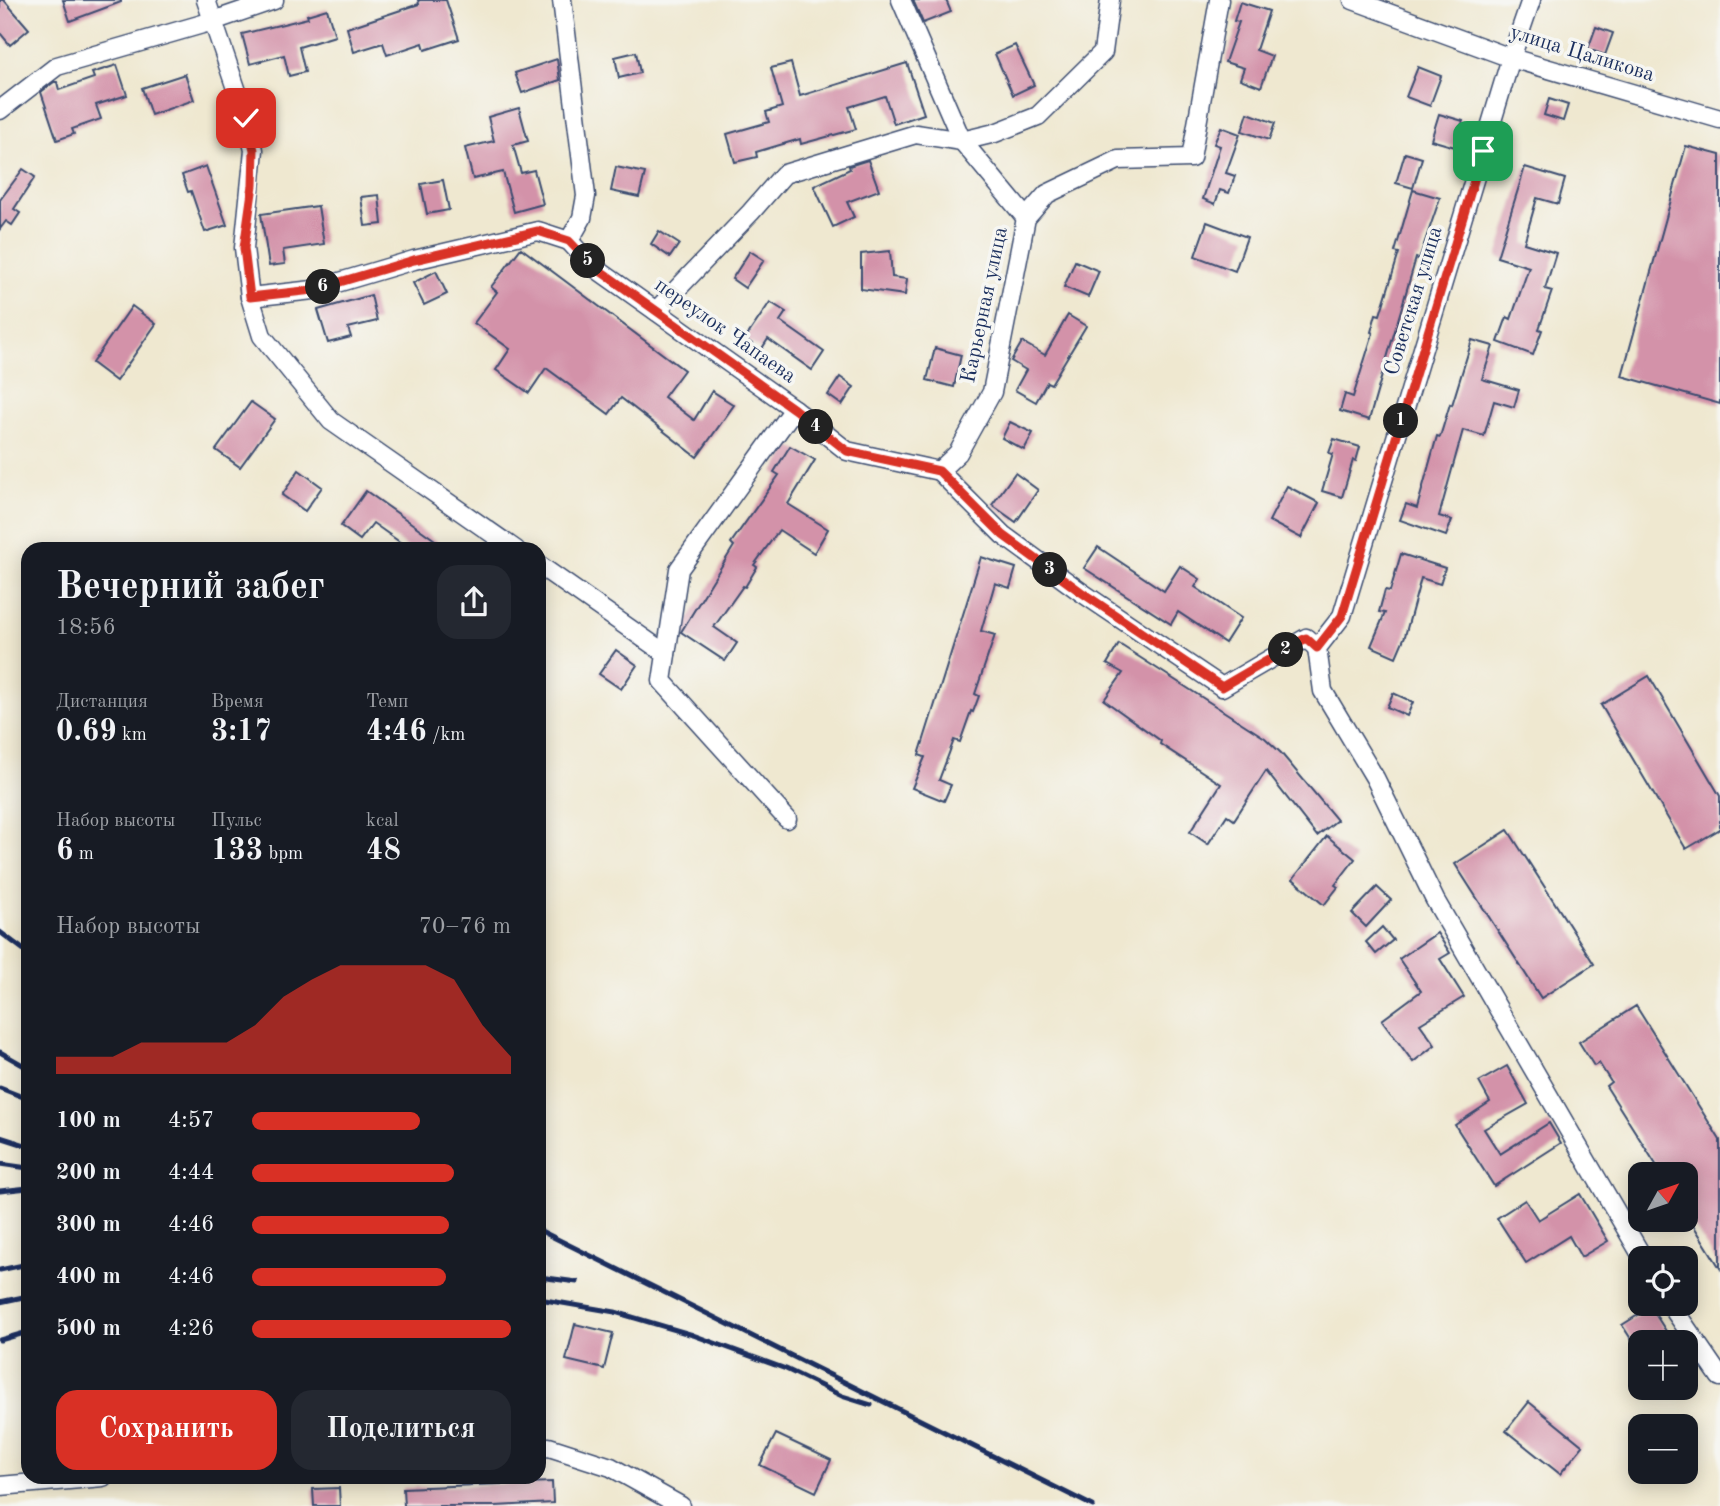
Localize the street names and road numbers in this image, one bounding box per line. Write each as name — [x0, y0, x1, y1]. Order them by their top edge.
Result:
street label: улица Цаликова — [1507, 22, 1657, 86]
street label: Советская улица — [1381, 224, 1447, 378]
street label: Карьерная улица — [958, 225, 1012, 385]
street label: переулок Чапаева — [651, 275, 799, 387]

